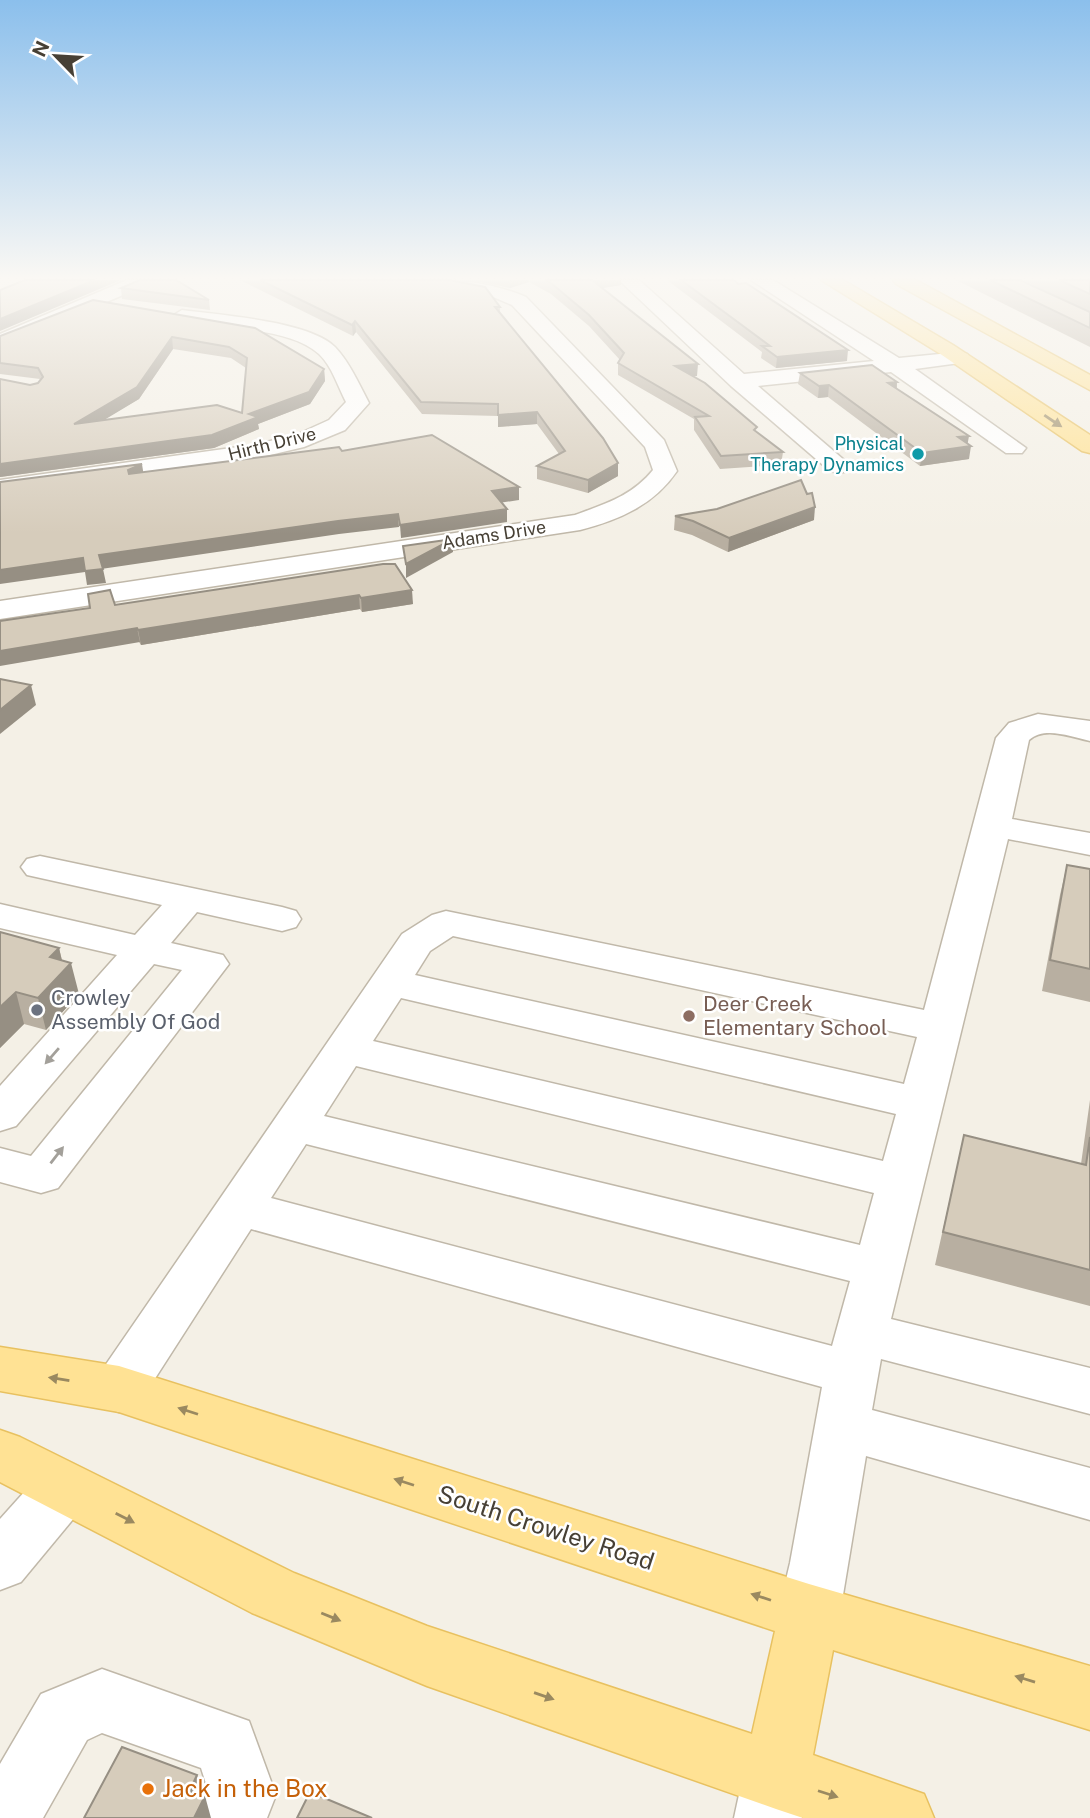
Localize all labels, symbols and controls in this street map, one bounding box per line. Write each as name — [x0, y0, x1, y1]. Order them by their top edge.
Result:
north arrow — [21, 21, 91, 91]
text: N — [27, 37, 54, 60]
one-way arrow — [1044, 414, 1062, 428]
street label: Hirth Drive — [226, 422, 318, 465]
place label: Physical Therapy Dynamics — [750, 433, 904, 475]
marker: Physical Therapy Dynamics — [910, 446, 926, 462]
street label: Adams Drive — [440, 516, 548, 553]
place label: Crowley Assembly Of God — [51, 985, 220, 1034]
place label: Deer Creek Elementary School — [703, 991, 887, 1040]
marker: Crowley Assembly Of God — [29, 1002, 45, 1018]
marker: Deer Creek Elementary School — [681, 1008, 697, 1024]
one-way arrow — [45, 1047, 60, 1064]
one-way arrow — [49, 1147, 64, 1164]
one-way arrow — [48, 1373, 70, 1384]
one-way arrow — [177, 1406, 198, 1416]
one-way arrow — [394, 1476, 415, 1487]
street label: South Crowley Road — [435, 1479, 658, 1575]
one-way arrow — [115, 1513, 135, 1524]
one-way arrow — [750, 1591, 771, 1602]
one-way arrow — [320, 1611, 341, 1622]
one-way arrow — [1014, 1673, 1035, 1683]
one-way arrow — [533, 1691, 554, 1702]
place label: Jack in the Box — [162, 1774, 327, 1802]
marker: Jack in the Box — [140, 1781, 156, 1797]
one-way arrow — [818, 1789, 839, 1799]

